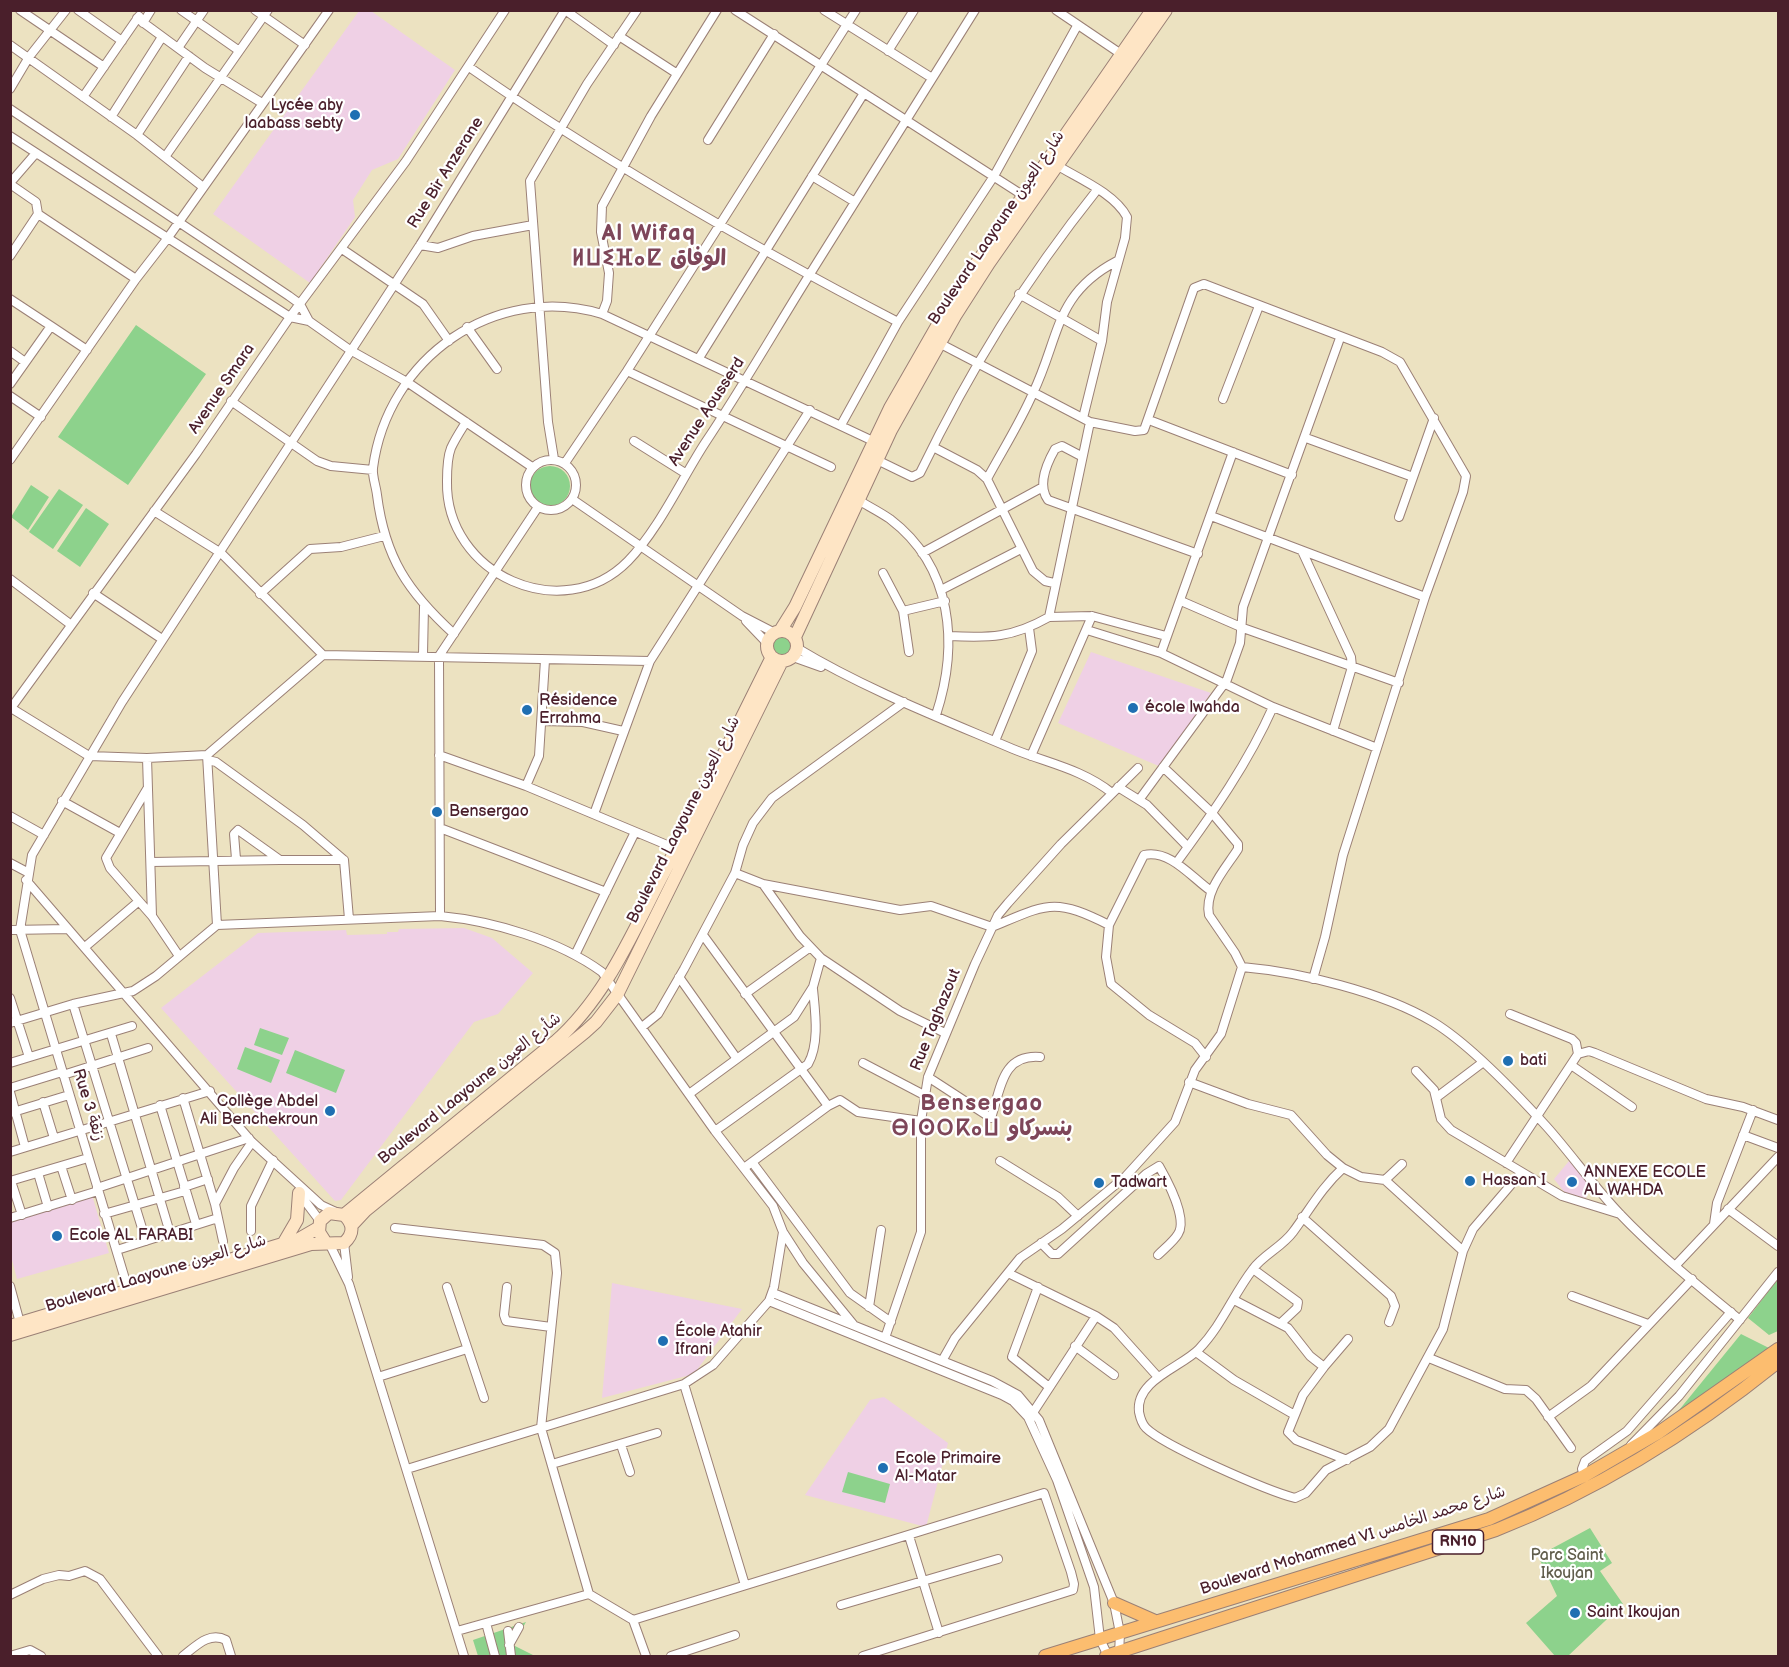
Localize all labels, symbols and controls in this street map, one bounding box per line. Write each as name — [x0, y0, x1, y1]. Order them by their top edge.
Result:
place label: Lycée aby laabass sebty — [245, 96, 343, 134]
marker: Lycée aby laabass sebty — [348, 108, 362, 122]
street label: Rue Bir Anzerane — [404, 114, 488, 232]
street label: Boulevard Laayoune شارع العيون — [925, 127, 1069, 329]
district label: Al Wifaq ⵍⵡⵉⴼⴰⵇ الوفاق — [578, 221, 720, 272]
street label: Avenue Smara — [185, 340, 259, 438]
street label: Avenue Aousserd — [665, 354, 749, 470]
place label: Résidence Errahma — [539, 691, 617, 729]
place label: école lwahda — [1145, 698, 1240, 718]
marker: école lwahda — [1126, 701, 1140, 715]
marker: Résidence Errahma — [520, 703, 534, 717]
street label: Boulevard Laayoune شارع العيون — [623, 713, 745, 927]
place label: Bensergao — [449, 802, 529, 822]
marker: Bensergao — [430, 805, 444, 819]
street label: Rue Taghazout — [907, 966, 965, 1074]
street label: Boulevard Laayoune شأرع العيون — [375, 1009, 565, 1169]
place label: bati — [1520, 1051, 1547, 1071]
marker: bati — [1501, 1054, 1515, 1068]
street label: Rue 3 زنقة — [68, 1067, 108, 1143]
district label: Bensergao ⴱⵏⵙⵔⴽⴰⵡ بنسركاو — [898, 1091, 1066, 1142]
place label: Collège Abdel Ali Benchekroun — [200, 1092, 318, 1130]
marker: Collège Abdel Ali Benchekroun — [323, 1104, 337, 1118]
place label: ANNEXE ECOLE AL WAHDA — [1584, 1163, 1706, 1201]
place label: Hassan I — [1482, 1171, 1546, 1191]
place label: Tadwart — [1111, 1173, 1167, 1193]
marker: Hassan I — [1463, 1174, 1477, 1188]
marker: ANNEXE ECOLE AL WAHDA — [1565, 1175, 1579, 1189]
marker: Tadwart — [1092, 1176, 1106, 1190]
place label: Ecole AL FARABI — [69, 1226, 193, 1246]
marker: Ecole AL FARABI — [50, 1229, 64, 1243]
street label: Boulevard Laayoune شارع العيون — [43, 1231, 269, 1317]
place label: École Atahir Ifrani — [675, 1322, 762, 1360]
marker: École Atahir Ifrani — [656, 1334, 670, 1348]
place label: Ecole Primaire Al-Matar — [895, 1449, 1001, 1487]
marker: Ecole Primaire Al-Matar — [876, 1461, 890, 1475]
street label: Boulevard Mohammed VI شارع محمد الخامس — [1198, 1482, 1508, 1600]
road number: RN10 — [1432, 1530, 1484, 1554]
park label: Parc Saint Ikoujan — [1530, 1546, 1604, 1584]
place label: Saint Ikoujan — [1587, 1603, 1680, 1623]
marker: Saint Ikoujan — [1568, 1606, 1582, 1620]

